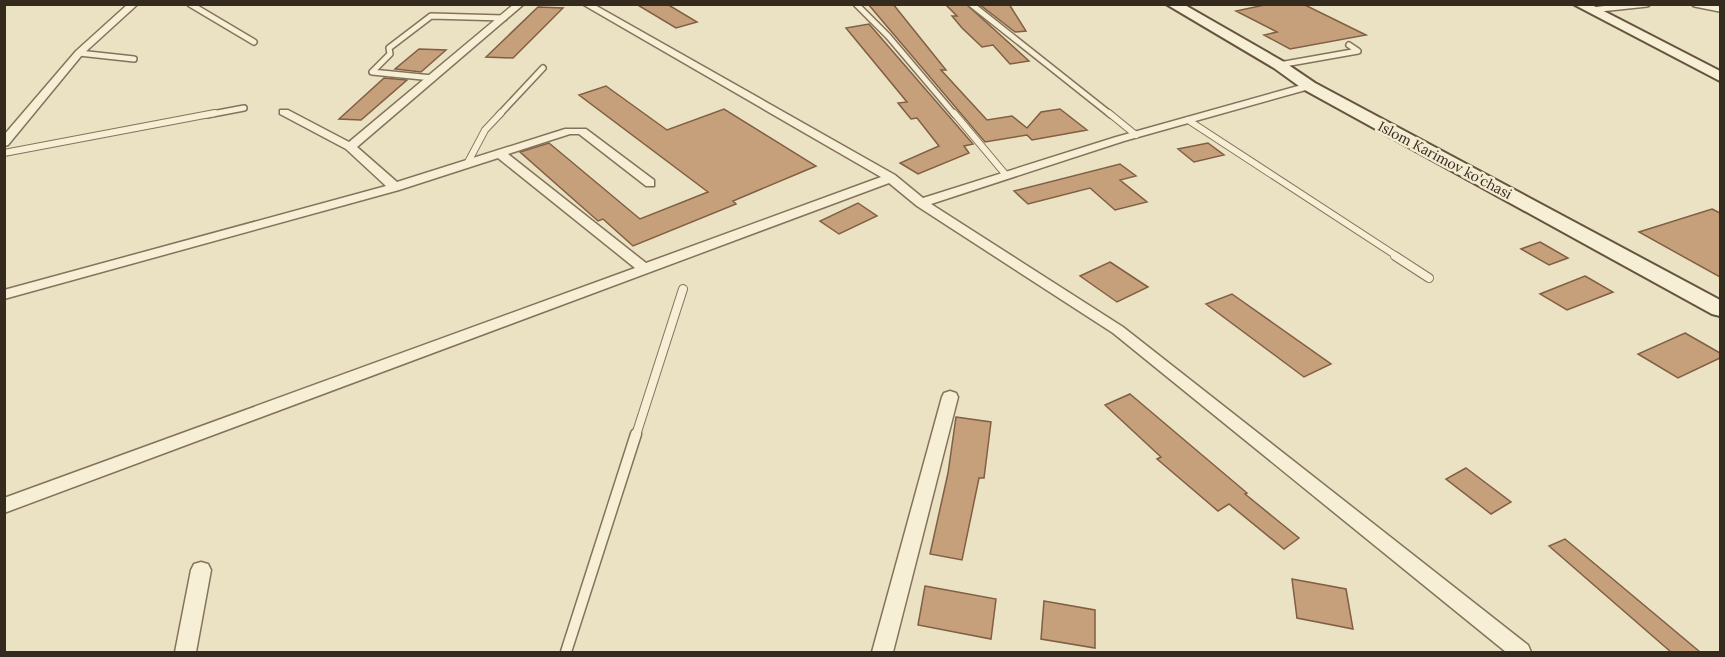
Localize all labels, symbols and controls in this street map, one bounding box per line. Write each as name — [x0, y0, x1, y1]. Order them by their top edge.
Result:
street label: Islom Karimov ko'chasi — [1375, 117, 1515, 203]

